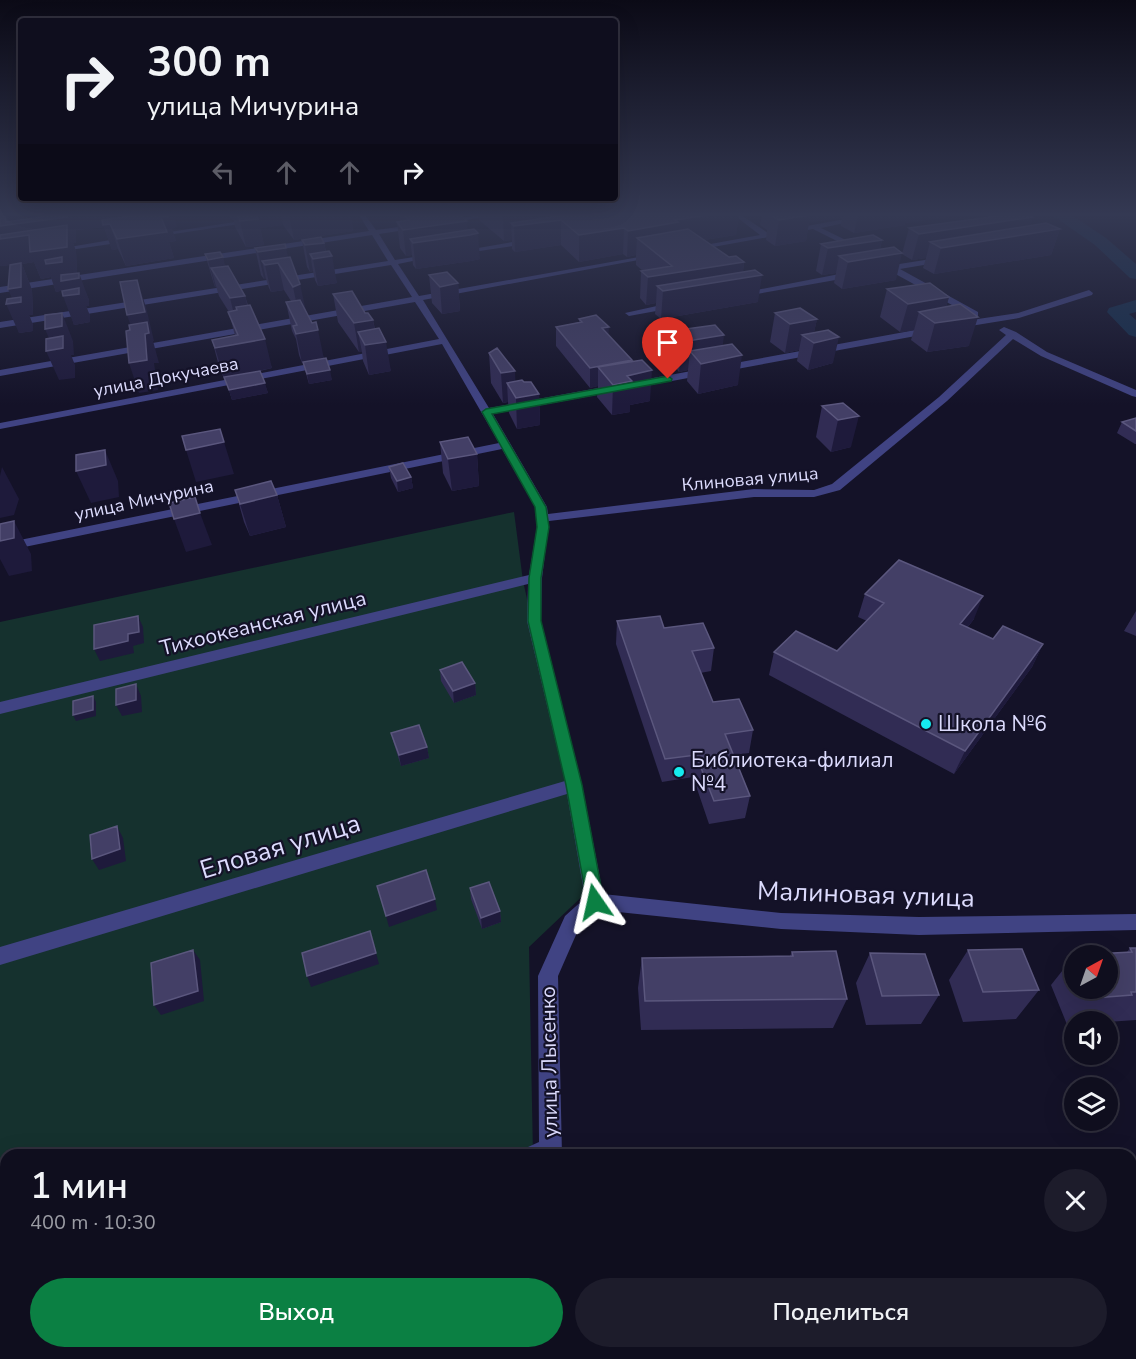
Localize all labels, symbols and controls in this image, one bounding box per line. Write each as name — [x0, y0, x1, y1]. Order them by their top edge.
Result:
text: 300 m — [147, 34, 271, 91]
icon: right — [48, 42, 126, 120]
text: улица Мичурина — [147, 88, 359, 125]
icon: left — [207, 156, 240, 189]
icon: ahead — [270, 156, 303, 189]
icon: ahead — [333, 156, 366, 189]
icon: right — [396, 156, 429, 189]
pin — [642, 317, 693, 379]
icon: arrive — [651, 326, 684, 359]
street label: улица Докучаева — [92, 351, 240, 403]
street label: Клиновая улица — [681, 461, 819, 497]
street label: улица Мичурина — [72, 474, 216, 526]
street label: Тихоокеанская улица — [157, 584, 369, 662]
place label: Школа №6 — [938, 710, 1047, 738]
marker: Школа №6 — [919, 717, 933, 731]
place label: Библиотека-филиал №4 — [691, 746, 894, 798]
marker: Библиотека-филиал №4 — [672, 765, 686, 779]
street label: Еловая улица — [196, 805, 365, 888]
position arrow — [563, 870, 627, 934]
street label: Малиновая улица — [757, 873, 975, 916]
north arrow — [1064, 945, 1118, 999]
map controls — [1064, 945, 1118, 1131]
street label: улица Лысенко — [534, 986, 564, 1138]
button: sound — [1064, 1011, 1118, 1065]
button: layers — [1064, 1077, 1118, 1131]
text: 1 мин — [30, 1162, 128, 1211]
button: close — [1044, 1169, 1107, 1232]
text: 400 m · 10:30 — [30, 1209, 156, 1236]
button: Выход — [30, 1278, 563, 1347]
button: Поделиться — [575, 1278, 1107, 1347]

